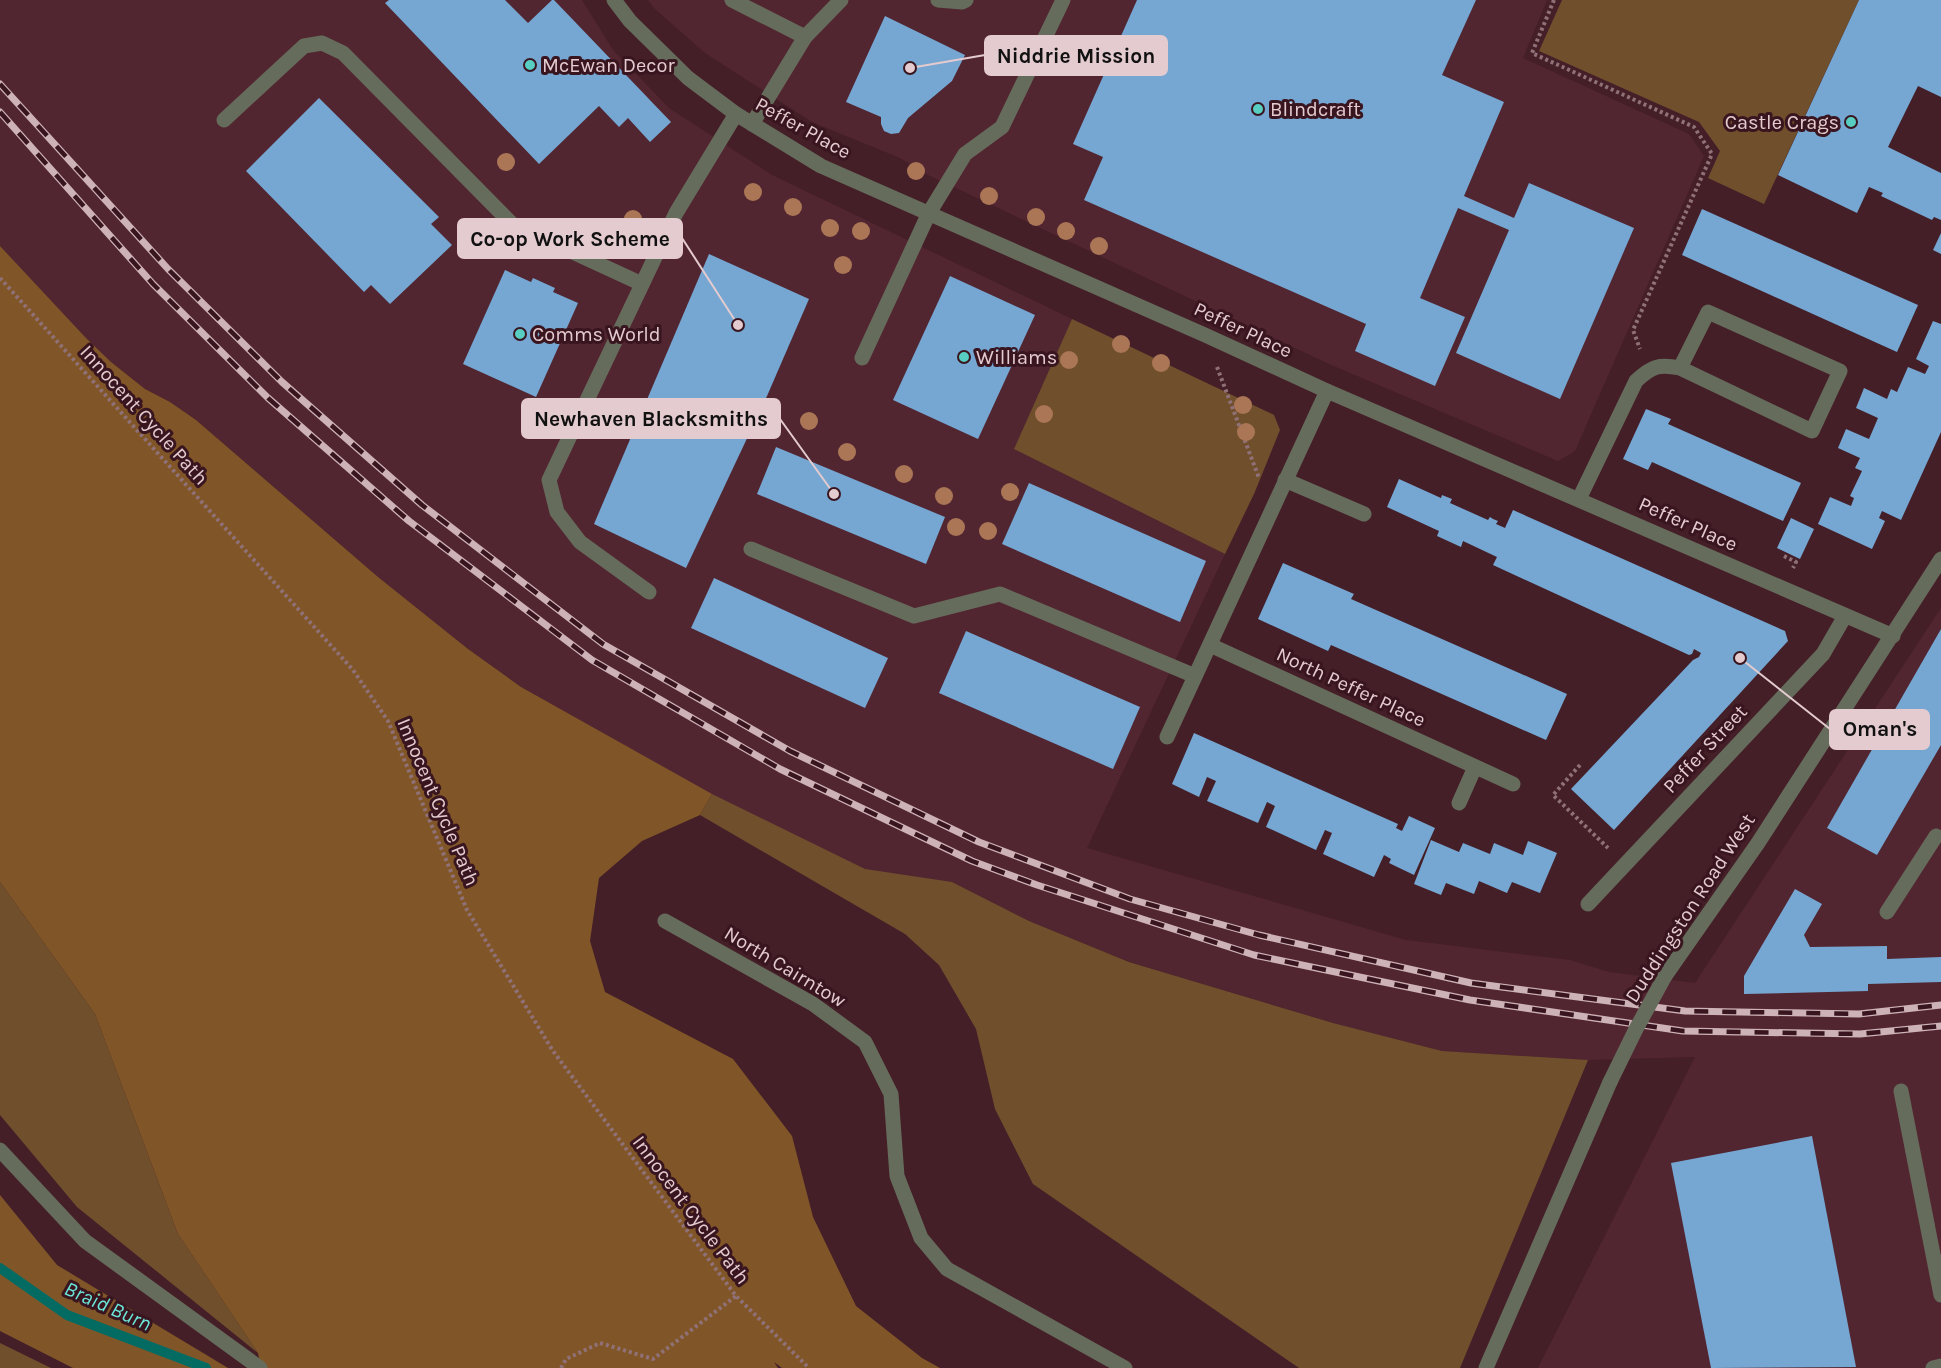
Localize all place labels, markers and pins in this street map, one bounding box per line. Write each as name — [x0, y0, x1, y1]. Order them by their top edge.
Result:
callout: Niddrie Mission — [985, 36, 1167, 75]
place label: McEwan Decor — [542, 54, 676, 77]
marker: McEwan Decor — [523, 58, 537, 72]
place label: Blindcraft — [1270, 98, 1361, 121]
marker: Blindcraft — [1251, 102, 1265, 116]
place label: Castle Crags — [1725, 111, 1839, 134]
marker: Castle Crags — [1844, 115, 1858, 129]
callout: Co-op Work Scheme — [458, 219, 682, 258]
place label: Comms World — [532, 323, 661, 346]
marker: Comms World — [513, 327, 527, 341]
place label: Williams — [976, 346, 1057, 369]
marker: Williams — [957, 350, 971, 364]
callout: Newhaven Blacksmiths — [522, 399, 780, 438]
callout: Oman's — [1830, 710, 1929, 749]

